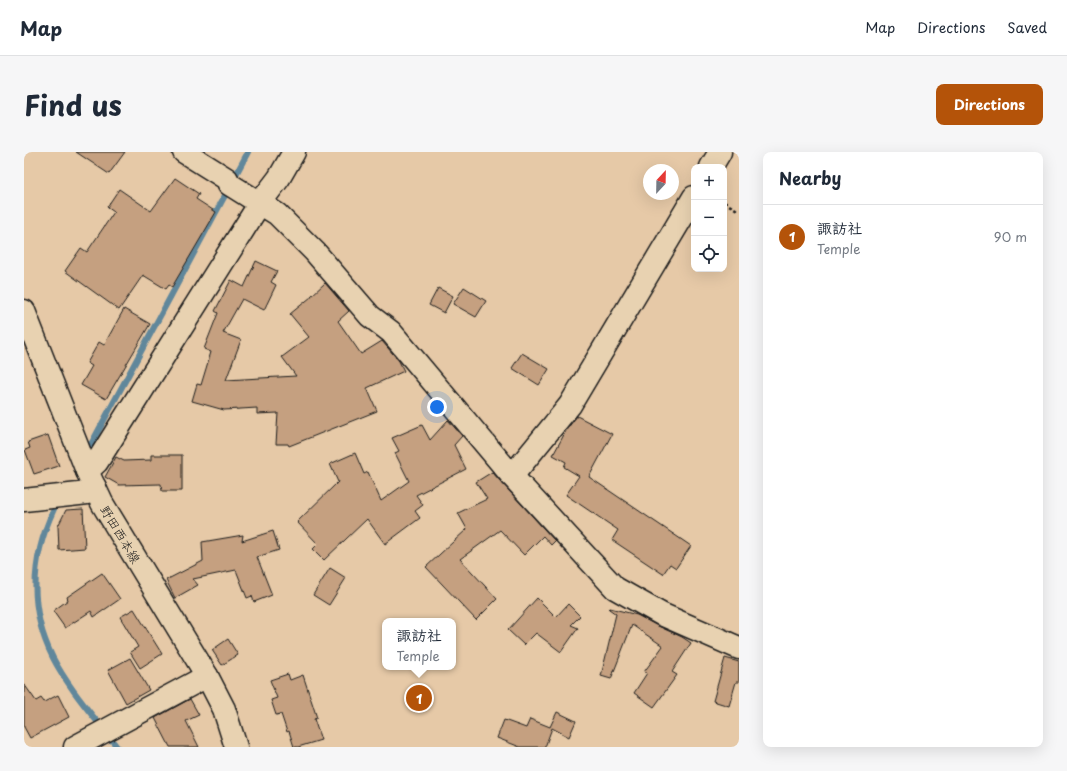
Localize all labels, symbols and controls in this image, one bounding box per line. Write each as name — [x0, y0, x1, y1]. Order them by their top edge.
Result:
text: Map — [20, 14, 62, 42]
text: Map — [865, 17, 895, 38]
text: Directions — [917, 17, 985, 38]
text: Saved — [1007, 17, 1047, 38]
text: Find us — [24, 83, 122, 126]
button: Directions — [936, 84, 1043, 125]
north arrow — [643, 164, 679, 200]
map controls — [691, 164, 727, 272]
button: + — [691, 164, 727, 200]
text: Nearby — [779, 165, 841, 191]
button: − — [691, 200, 727, 236]
text: 諏訪社 — [817, 216, 862, 239]
text: 1 — [789, 227, 795, 246]
text: 90 m — [994, 227, 1027, 246]
button: locate — [691, 236, 727, 272]
text: Temple — [817, 239, 860, 258]
your location — [427, 397, 447, 417]
street label: 野田西本線 — [96, 501, 146, 568]
popup — [382, 618, 456, 670]
text: 諏訪社 — [396, 623, 442, 646]
text: Temple — [396, 646, 440, 665]
pin: 1 — [406, 683, 432, 713]

